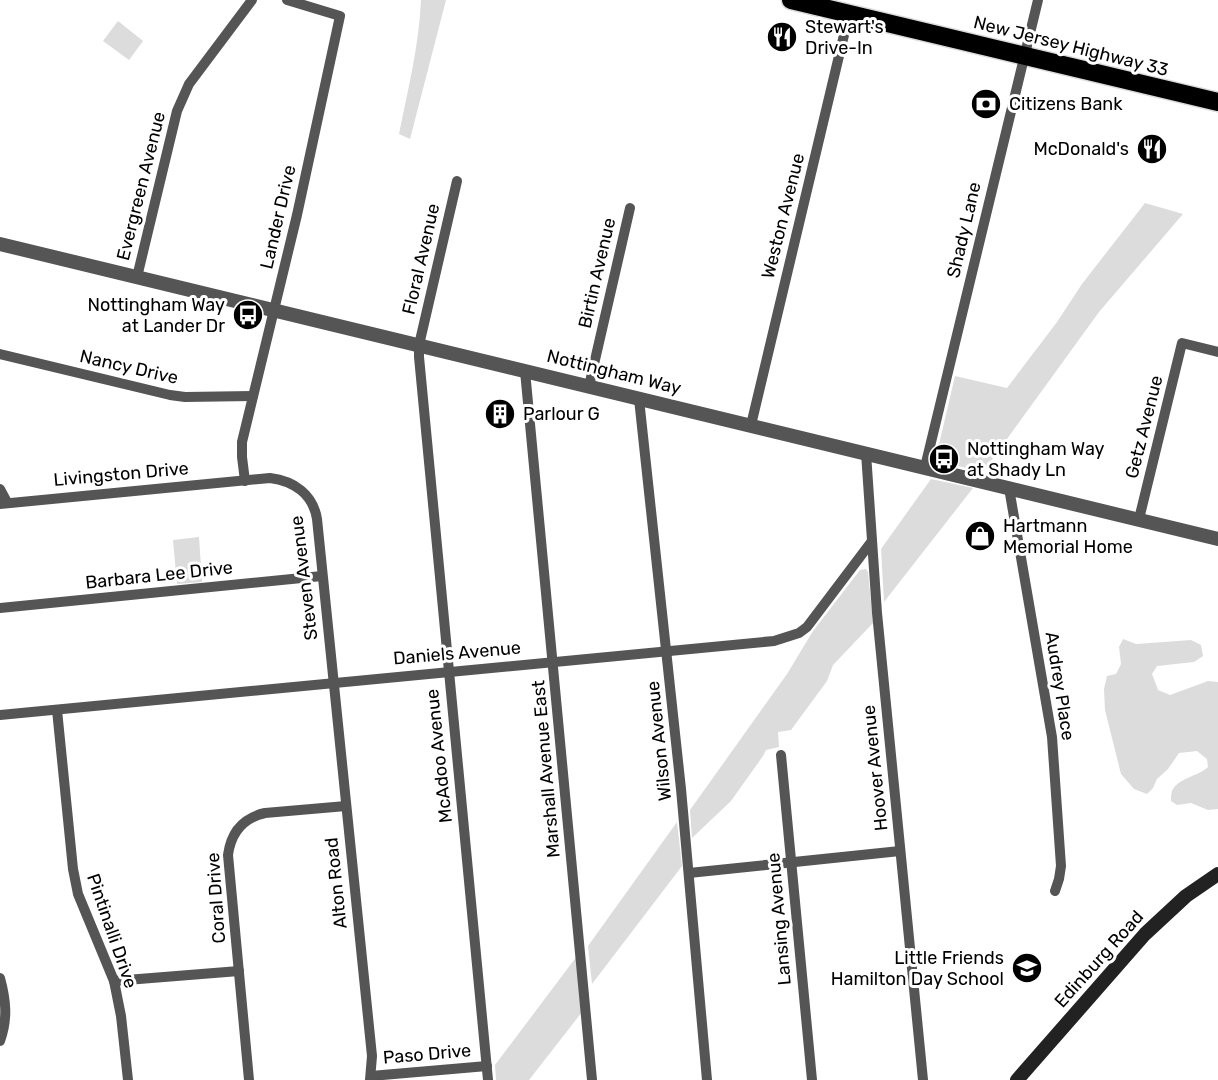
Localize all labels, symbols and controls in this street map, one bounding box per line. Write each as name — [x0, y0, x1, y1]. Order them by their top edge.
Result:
street label: New Jersey Highway 33 — [971, 11, 1171, 81]
place label: Stewart's Drive-In — [805, 16, 884, 59]
restaurant icon: Stewart's Drive-In — [765, 20, 799, 54]
bank icon: Citizens Bank — [969, 87, 1003, 121]
place label: Citizens Bank — [1009, 93, 1123, 115]
street label: Evergreen Avenue — [112, 109, 170, 263]
restaurant icon: McDonald's — [1135, 132, 1169, 166]
place label: McDonald's — [1033, 138, 1129, 160]
street label: Weston Avenue — [757, 151, 809, 281]
street label: Lander Drive — [255, 163, 301, 271]
street label: Shady Lane — [942, 180, 986, 280]
street label: Floral Avenue — [398, 201, 444, 317]
street label: Birtin Avenue — [574, 216, 620, 330]
place label: Nottingham Way at Lander Dr — [87, 294, 225, 337]
bus stop icon: Nottingham Way at Lander Dr — [231, 298, 265, 332]
street label: Nancy Drive — [78, 345, 180, 389]
street label: Nottingham Way — [545, 345, 683, 399]
street label: Getz Avenue — [1121, 373, 1167, 481]
building icon: Parlour G — [483, 397, 517, 431]
place label: Parlour G — [523, 403, 600, 425]
place label: Nottingham Way at Shady Ln — [967, 438, 1105, 481]
bus stop icon: Nottingham Way at Shady Ln — [927, 442, 961, 476]
street label: Livingston Drive — [52, 457, 190, 491]
street label: Steven Avenue — [285, 514, 323, 642]
place label: Hartmann Memorial Home — [1003, 515, 1133, 558]
shop icon: Hartmann Memorial Home — [963, 519, 997, 553]
street label: Barbara Lee Drive — [84, 556, 234, 594]
street label: Audrey Place — [1041, 630, 1079, 742]
street label: Daniels Avenue — [392, 636, 522, 670]
street label: Marshall Avenue East — [527, 679, 565, 859]
street label: Wilson Avenue — [642, 680, 676, 802]
street label: McAdoo Avenue — [421, 688, 457, 824]
street label: Hoover Avenue — [857, 704, 893, 832]
street label: Alton Road — [320, 836, 352, 930]
street label: Coral Drive — [202, 852, 230, 944]
street label: Lansing Avenue — [762, 852, 796, 986]
street label: Pintinalli Drive — [82, 871, 142, 991]
street label: Edinburg Road — [1050, 906, 1148, 1012]
place label: Little Friends Hamilton Day School — [831, 947, 1004, 990]
school or university icon: Little Friends Hamilton Day School — [1010, 951, 1044, 985]
street label: Paso Drive — [382, 1039, 472, 1069]

